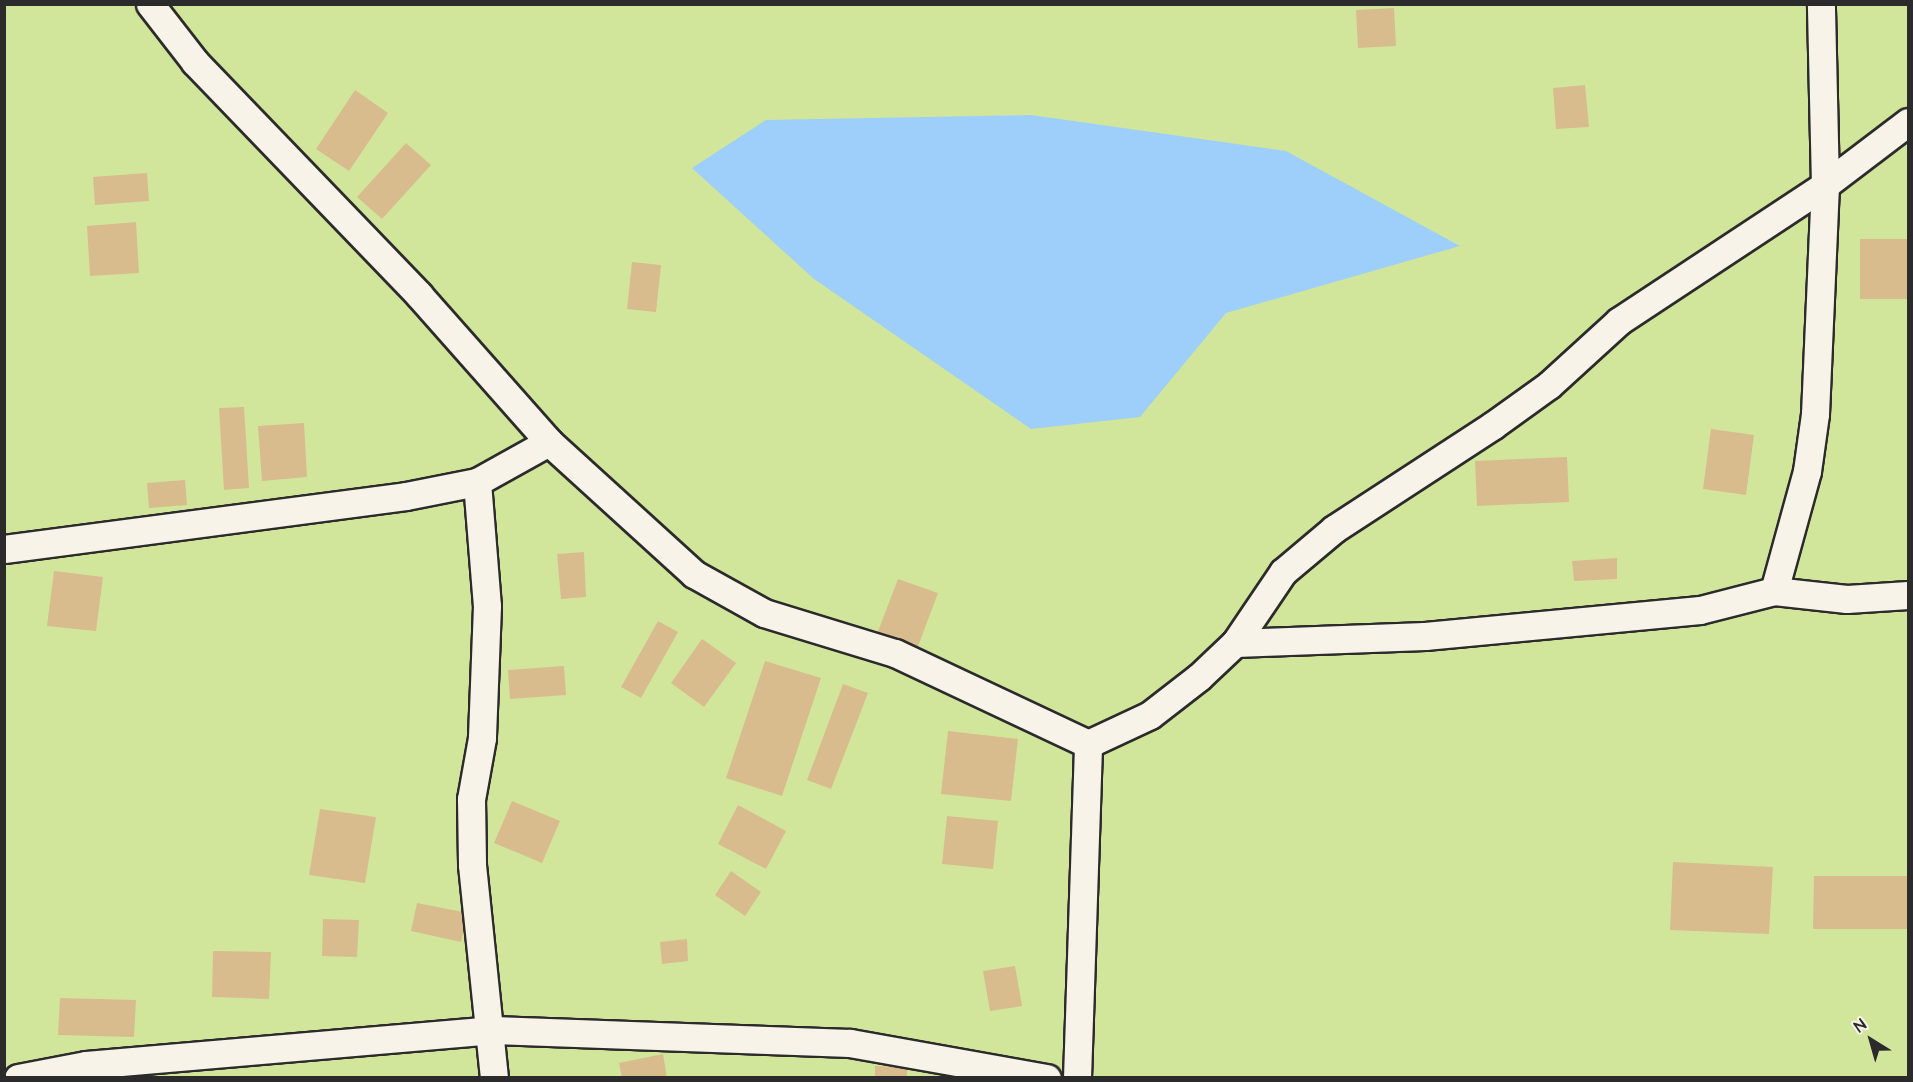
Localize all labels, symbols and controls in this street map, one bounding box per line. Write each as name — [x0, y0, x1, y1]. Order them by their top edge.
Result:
north arrow — [1841, 1010, 1901, 1070]
text: N — [1850, 1014, 1871, 1037]

